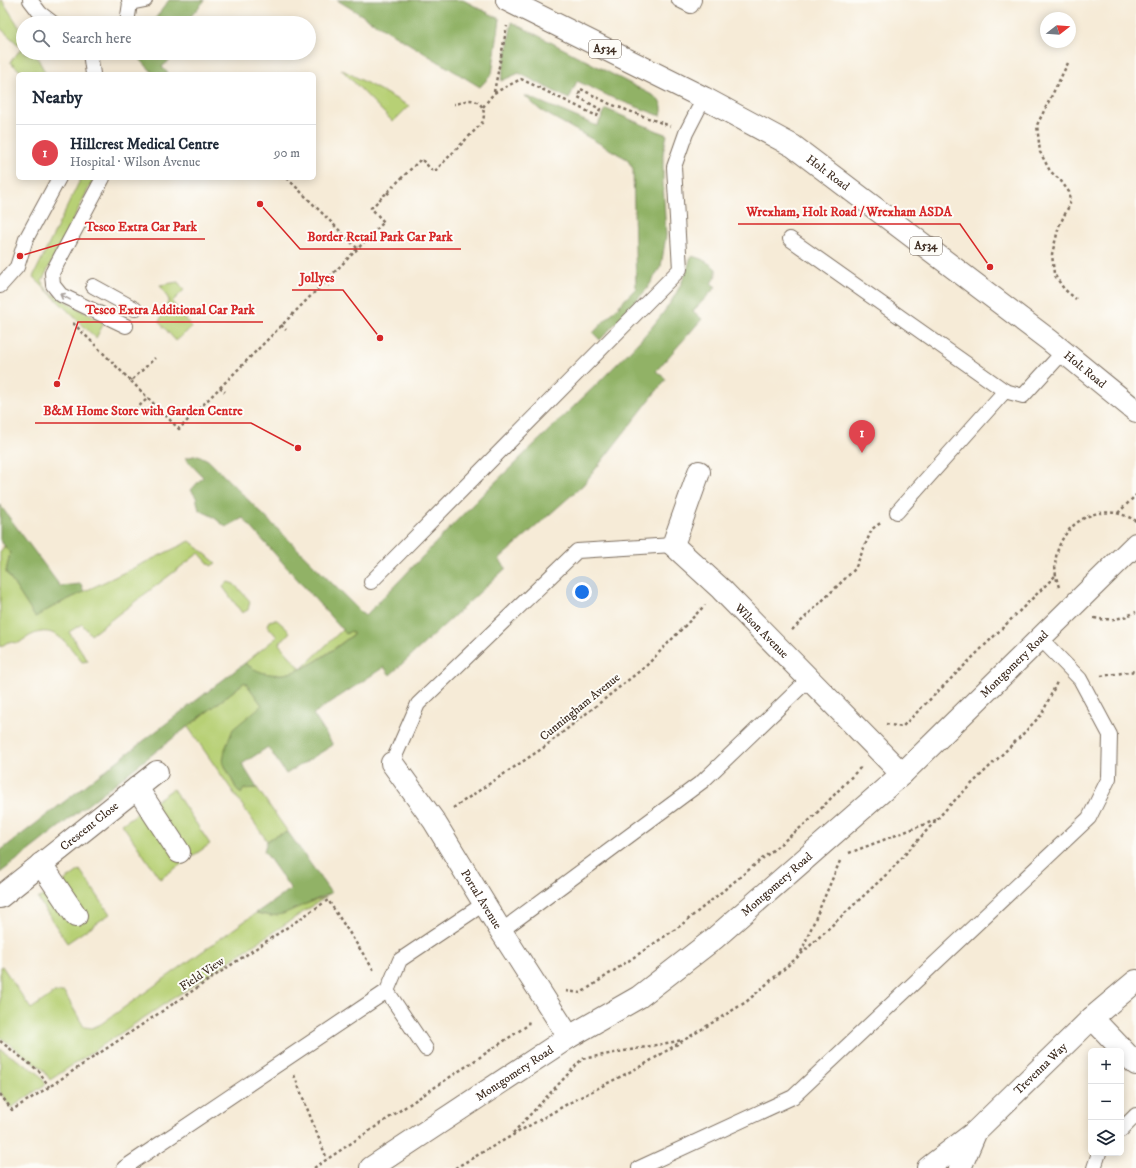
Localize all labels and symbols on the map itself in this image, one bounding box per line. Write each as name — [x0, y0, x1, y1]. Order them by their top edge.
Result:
north arrow — [1040, 12, 1076, 48]
road number: A534 — [589, 40, 621, 58]
street label: Holt Road — [803, 151, 853, 194]
callout: Wrexham, Holt Road / Wrexham ASDA — [738, 199, 960, 224]
text: Wrexham, Holt Road / Wrexham ASDA — [745, 204, 953, 220]
callout: Tesco Extra Car Park — [77, 214, 205, 239]
text: Tesco Extra Car Park — [84, 219, 198, 235]
callout: Border Retail Park Car Park — [300, 224, 461, 249]
text: Border Retail Park Car Park — [307, 229, 453, 245]
road number: A534 — [910, 237, 942, 255]
callout: Jollyes — [292, 265, 343, 290]
text: Jollyes — [298, 270, 335, 287]
one-way arrow — [59, 292, 71, 300]
callout: Tesco Extra Additional Car Park — [78, 297, 263, 322]
text: Tesco Extra Additional Car Park — [84, 302, 255, 318]
street label: Holt Road — [1061, 348, 1109, 391]
callout: B&M Home Store with Garden Centre — [35, 398, 251, 423]
text: B&M Home Store with Garden Centre — [43, 403, 243, 419]
pin: 1 — [849, 420, 875, 453]
your location — [572, 582, 592, 602]
street label: Wilson Avenue — [731, 599, 792, 661]
street label: Montgomery Road — [977, 627, 1051, 701]
street label: Cunningham Avenue — [537, 670, 623, 744]
street label: Crescent Close — [57, 798, 121, 854]
street label: Montgomery Road — [738, 849, 815, 919]
street label: Portal Avenue — [458, 867, 505, 932]
street label: Field View — [177, 953, 228, 994]
street label: Trevenna Way — [1010, 1039, 1070, 1098]
street label: Montgomery Road — [473, 1042, 556, 1104]

